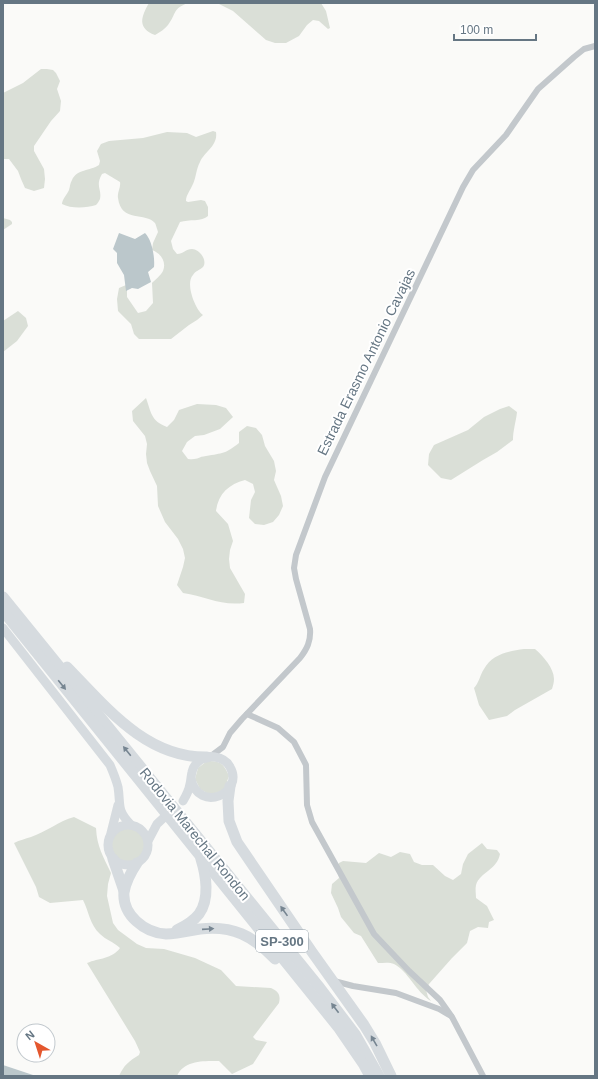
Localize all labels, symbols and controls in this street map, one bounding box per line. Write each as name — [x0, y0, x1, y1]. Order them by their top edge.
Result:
scale bar — [454, 16, 536, 42]
text: 100 m — [460, 23, 493, 37]
street label: Estrada Erasmo Antonio Cavajas — [314, 266, 418, 458]
one-way arrow — [58, 679, 67, 690]
one-way arrow — [123, 745, 132, 756]
street label: Rodovia Marechal Rondon — [137, 765, 253, 903]
one-way arrow — [280, 906, 288, 917]
one-way arrow — [202, 925, 214, 932]
road number: SP-300 — [256, 930, 308, 952]
one-way arrow — [331, 1003, 339, 1014]
north arrow — [16, 1023, 56, 1063]
text: N — [23, 1028, 37, 1042]
one-way arrow — [370, 1035, 377, 1047]

